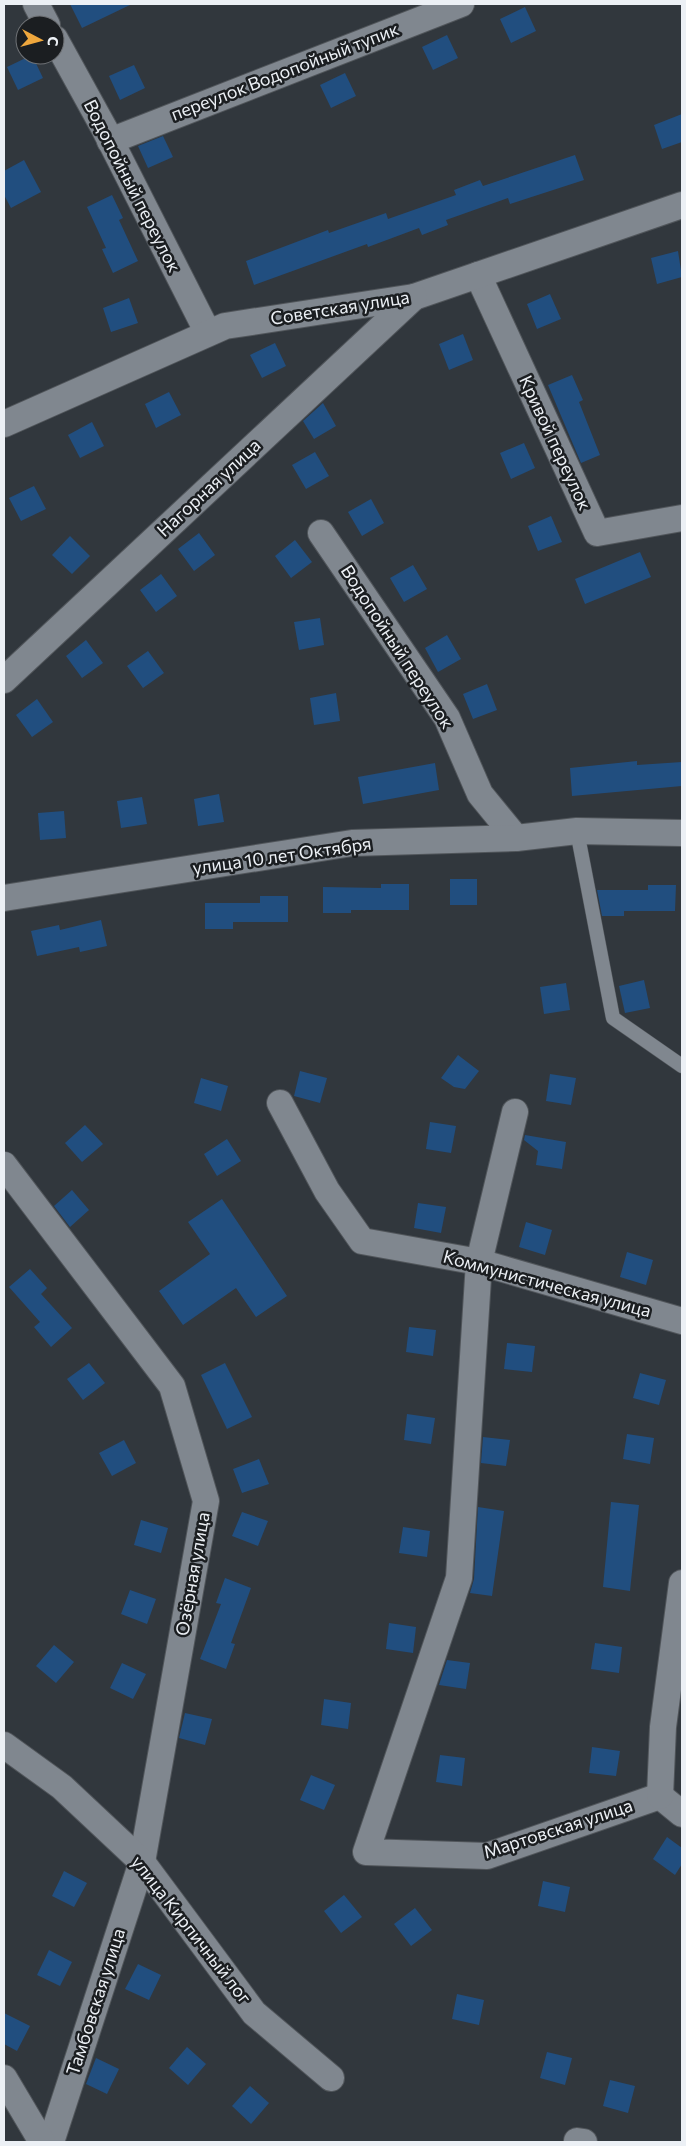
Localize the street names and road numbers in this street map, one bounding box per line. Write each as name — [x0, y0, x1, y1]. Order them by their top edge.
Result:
street label: переулок Водопойный тупик — [168, 17, 402, 125]
street label: Водопойный переулок — [80, 95, 186, 276]
street label: Советская улица — [269, 285, 411, 329]
street label: Кривой переулок — [515, 372, 597, 514]
street label: Нагорная улица — [152, 434, 265, 541]
street label: Водопойный переулок — [337, 560, 459, 733]
street label: улица 10 лет Октября — [191, 832, 373, 878]
street label: Коммунистическая улица — [441, 1245, 654, 1321]
street label: Озёрная улица — [170, 1510, 214, 1637]
street label: Мартовская улица — [480, 1794, 635, 1863]
street label: улица Кирпичный лог — [127, 1851, 256, 2008]
street label: Тамбовская улица — [61, 1925, 129, 2078]

